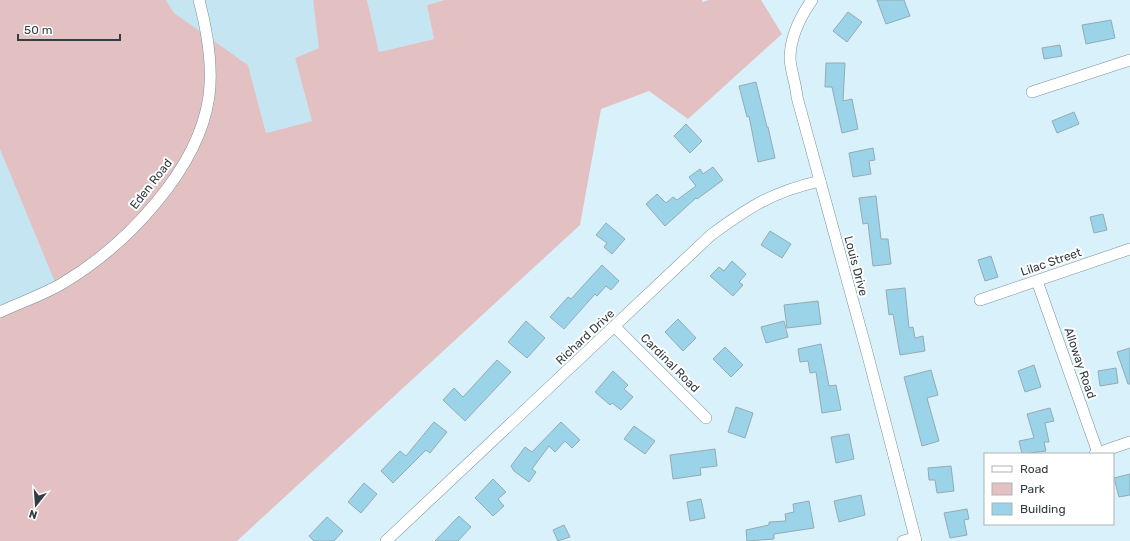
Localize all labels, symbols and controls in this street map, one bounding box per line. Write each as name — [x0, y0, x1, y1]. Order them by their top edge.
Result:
scale bar — [18, 16, 120, 42]
text: 50 m — [24, 23, 52, 37]
street label: Eden Road — [127, 156, 175, 212]
street label: Louis Drive — [841, 234, 871, 298]
street label: Lilac Street — [1019, 245, 1084, 279]
street label: Richard Drive — [553, 306, 617, 368]
street label: Alloway Road — [1061, 326, 1099, 400]
street label: Cardinal Road — [638, 331, 702, 395]
legend — [984, 453, 1114, 525]
text: Road — [1020, 462, 1048, 476]
text: Park — [1020, 482, 1046, 496]
north arrow — [16, 485, 56, 525]
text: Building — [1020, 502, 1066, 516]
text: N — [27, 507, 39, 521]

